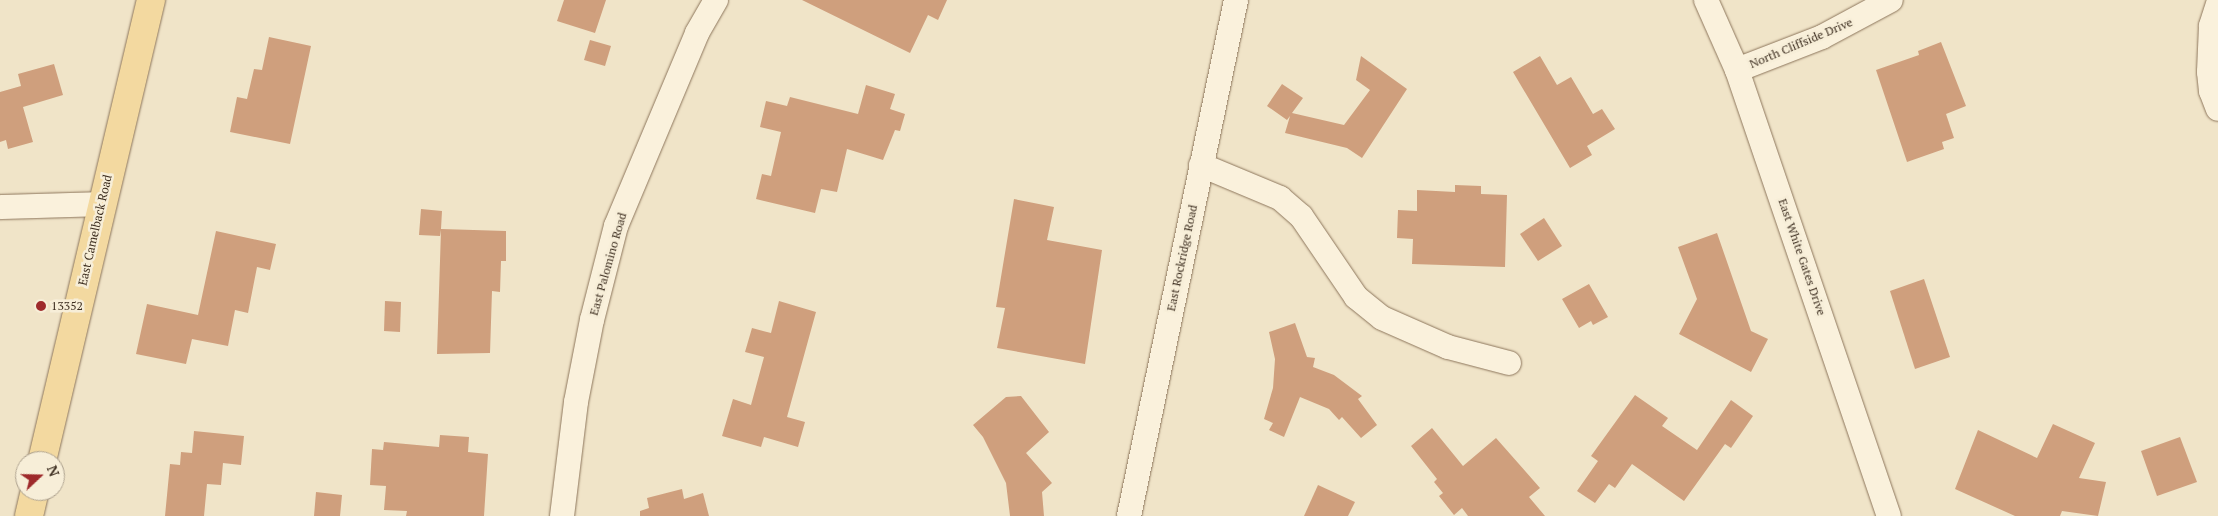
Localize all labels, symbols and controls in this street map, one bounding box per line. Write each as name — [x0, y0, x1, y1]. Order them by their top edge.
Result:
street label: North Cliffside Drive — [1747, 15, 1855, 71]
street label: East Camelback Road — [75, 173, 115, 287]
street label: East White Gates Drive — [1775, 197, 1829, 317]
street label: East Rockridge Road — [1164, 204, 1200, 312]
street label: East Palomino Road — [586, 211, 630, 317]
place label: 13352 — [51, 299, 83, 313]
marker: 13352 — [35, 300, 47, 312]
north arrow — [15, 451, 65, 501]
text: N — [43, 462, 64, 479]

